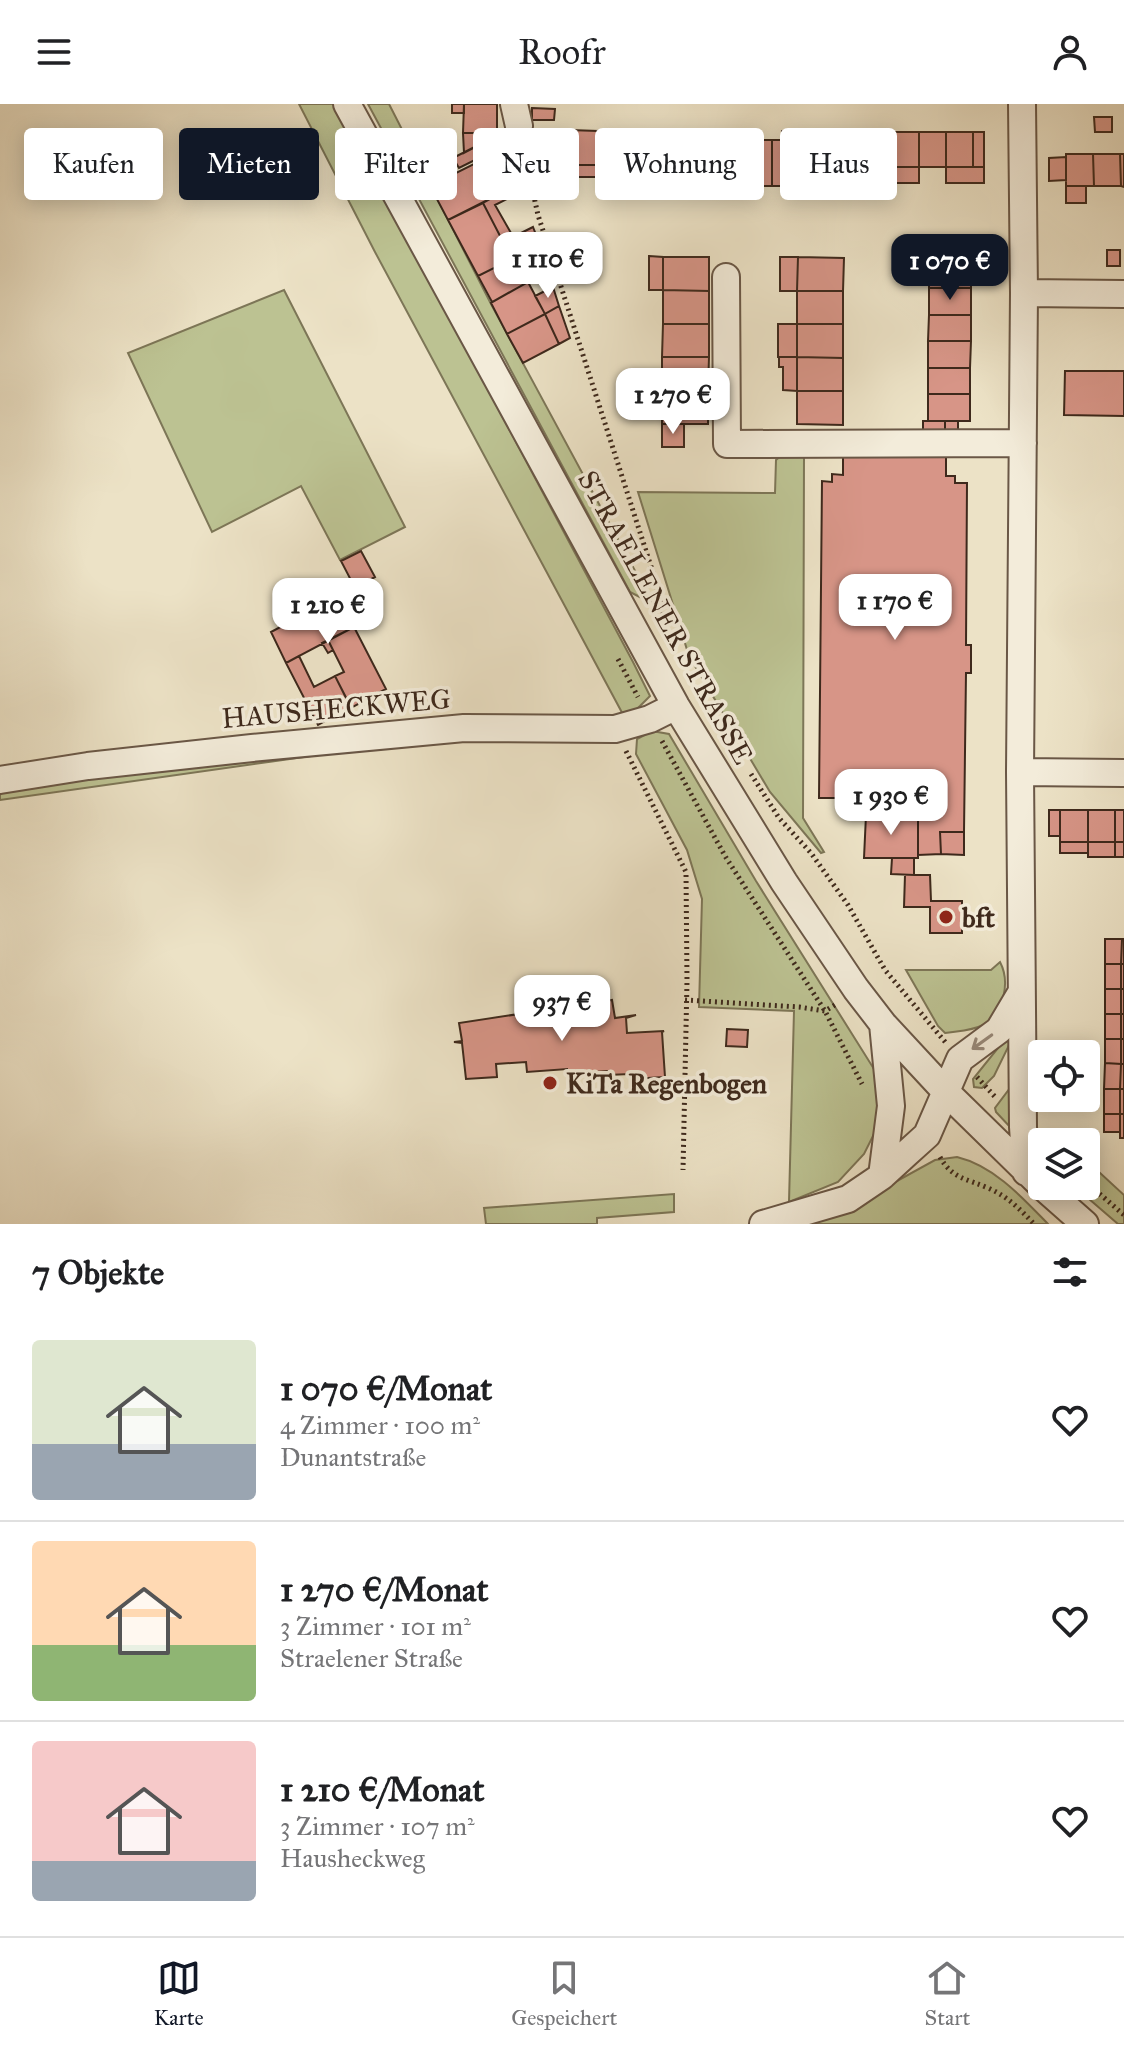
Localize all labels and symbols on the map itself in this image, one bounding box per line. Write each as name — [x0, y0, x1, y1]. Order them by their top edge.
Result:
pin: 1 110 € — [474, 232, 622, 300]
pin: 1 070 € — [876, 234, 1024, 302]
pin: 1 270 € — [599, 368, 747, 436]
street label: STRAELENER STRASSE — [570, 464, 761, 770]
pin: 1 170 € — [821, 574, 969, 642]
pin: 1 210 € — [254, 578, 402, 646]
street label: HAUSHECKWEG — [220, 681, 452, 736]
pin: 1 930 € — [817, 769, 965, 837]
place label: bft — [961, 900, 995, 935]
marker: bft — [937, 908, 955, 926]
pin: 937 € — [506, 975, 618, 1043]
one-way arrow — [972, 1034, 994, 1051]
place label: KiTa Regenbogen — [566, 1066, 767, 1101]
marker: KiTa Regenbogen — [541, 1074, 559, 1092]

